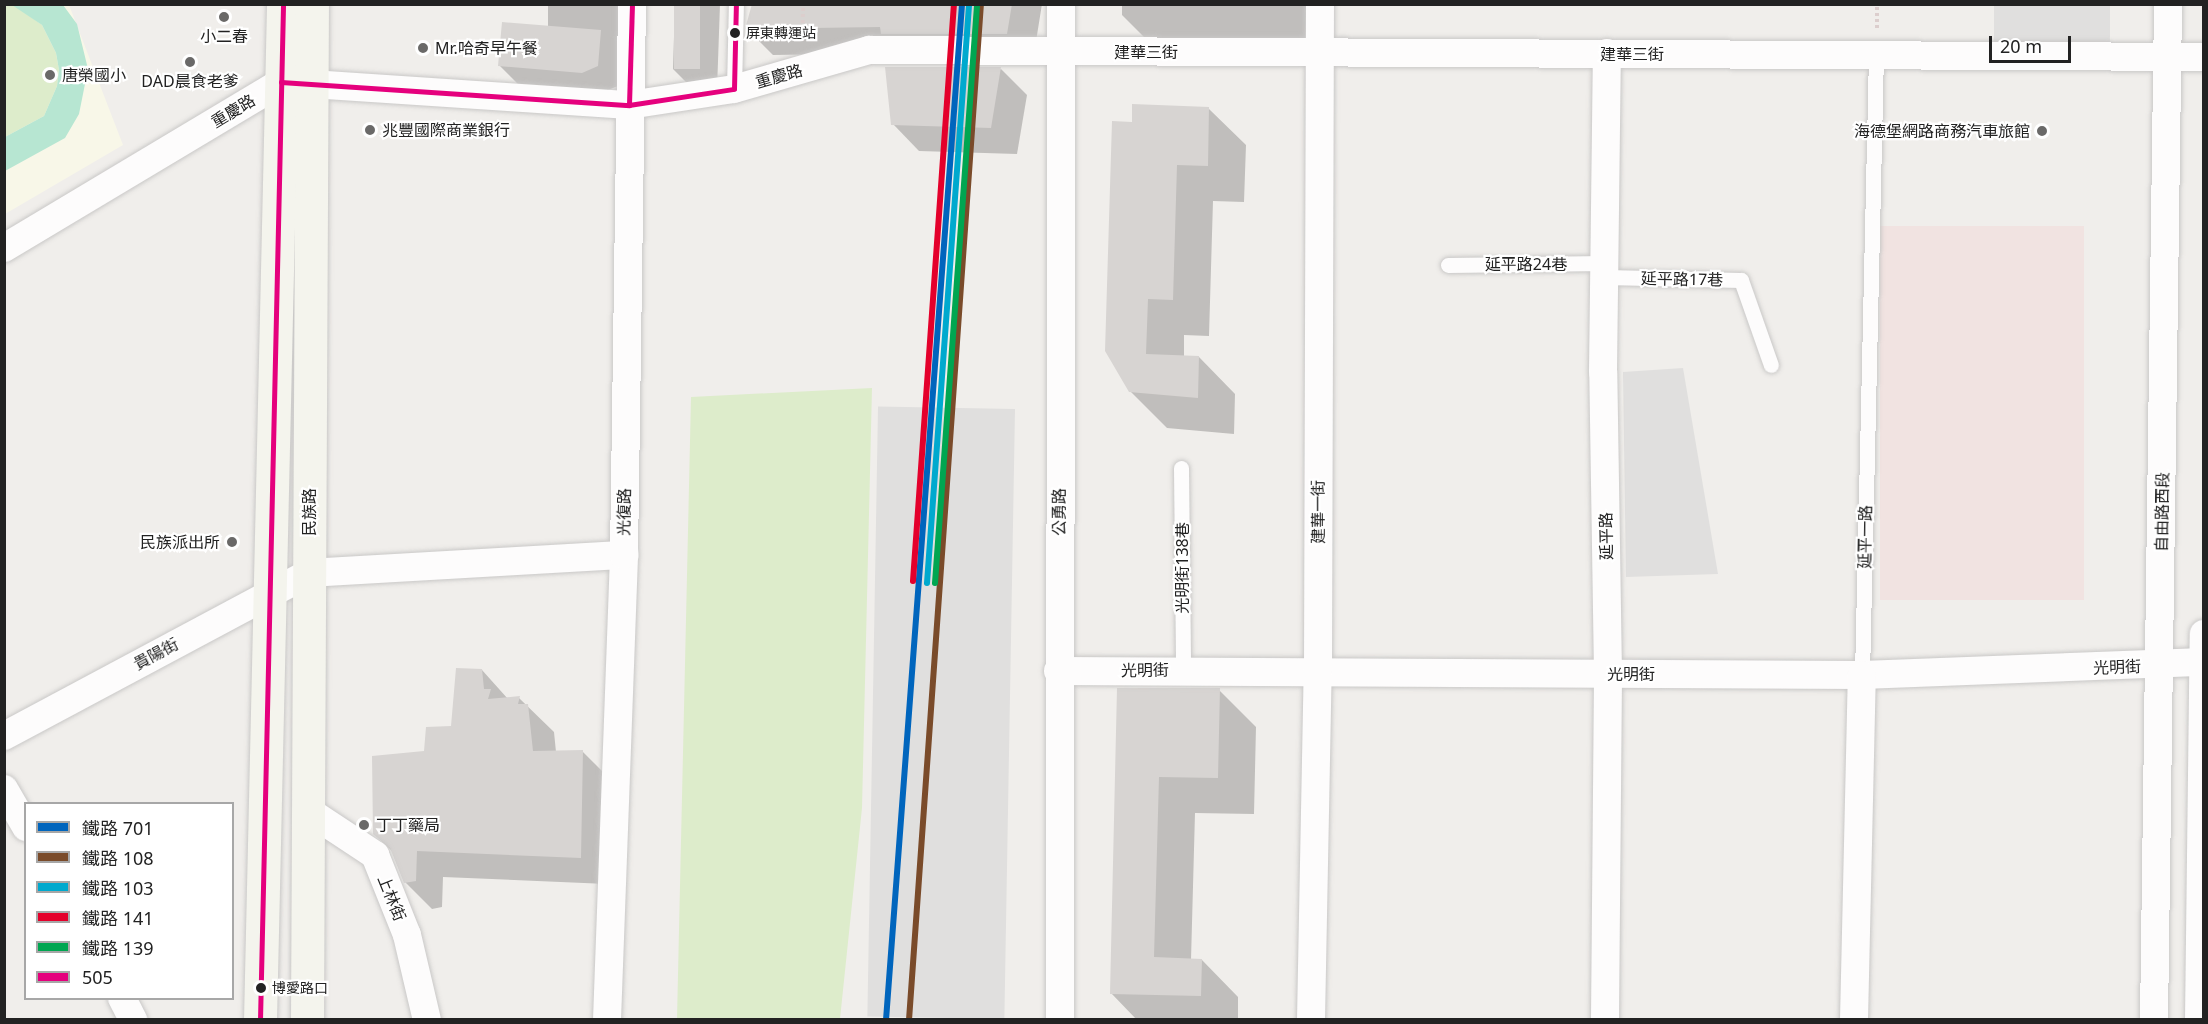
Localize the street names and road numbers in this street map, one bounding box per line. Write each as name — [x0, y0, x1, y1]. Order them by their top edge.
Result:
street label: 建華三街 — [1114, 42, 1178, 62]
street label: 建華三街 — [1600, 44, 1664, 64]
street label: 重慶路 — [753, 60, 805, 92]
street label: 重慶路 — [207, 90, 259, 132]
street label: 延平路24巷 — [1485, 254, 1567, 274]
street label: 延平路17巷 — [1641, 269, 1723, 289]
street label: 自由路西段 — [2152, 472, 2172, 552]
street label: 建華一街 — [1308, 480, 1328, 544]
street label: 民族路 — [299, 488, 319, 536]
street label: 光復路 — [614, 488, 634, 536]
street label: 公勇路 — [1049, 488, 1069, 536]
street label: 延平一路 — [1855, 505, 1875, 569]
street label: 延平路 — [1596, 512, 1616, 560]
street label: 光明街138巷 — [1172, 522, 1192, 614]
street label: 貴陽街 — [130, 634, 182, 674]
street label: 光明街 — [2093, 657, 2141, 677]
street label: 光明街 — [1121, 660, 1169, 680]
street label: 光明街 — [1607, 664, 1655, 684]
street label: 上林街 — [374, 872, 410, 924]

